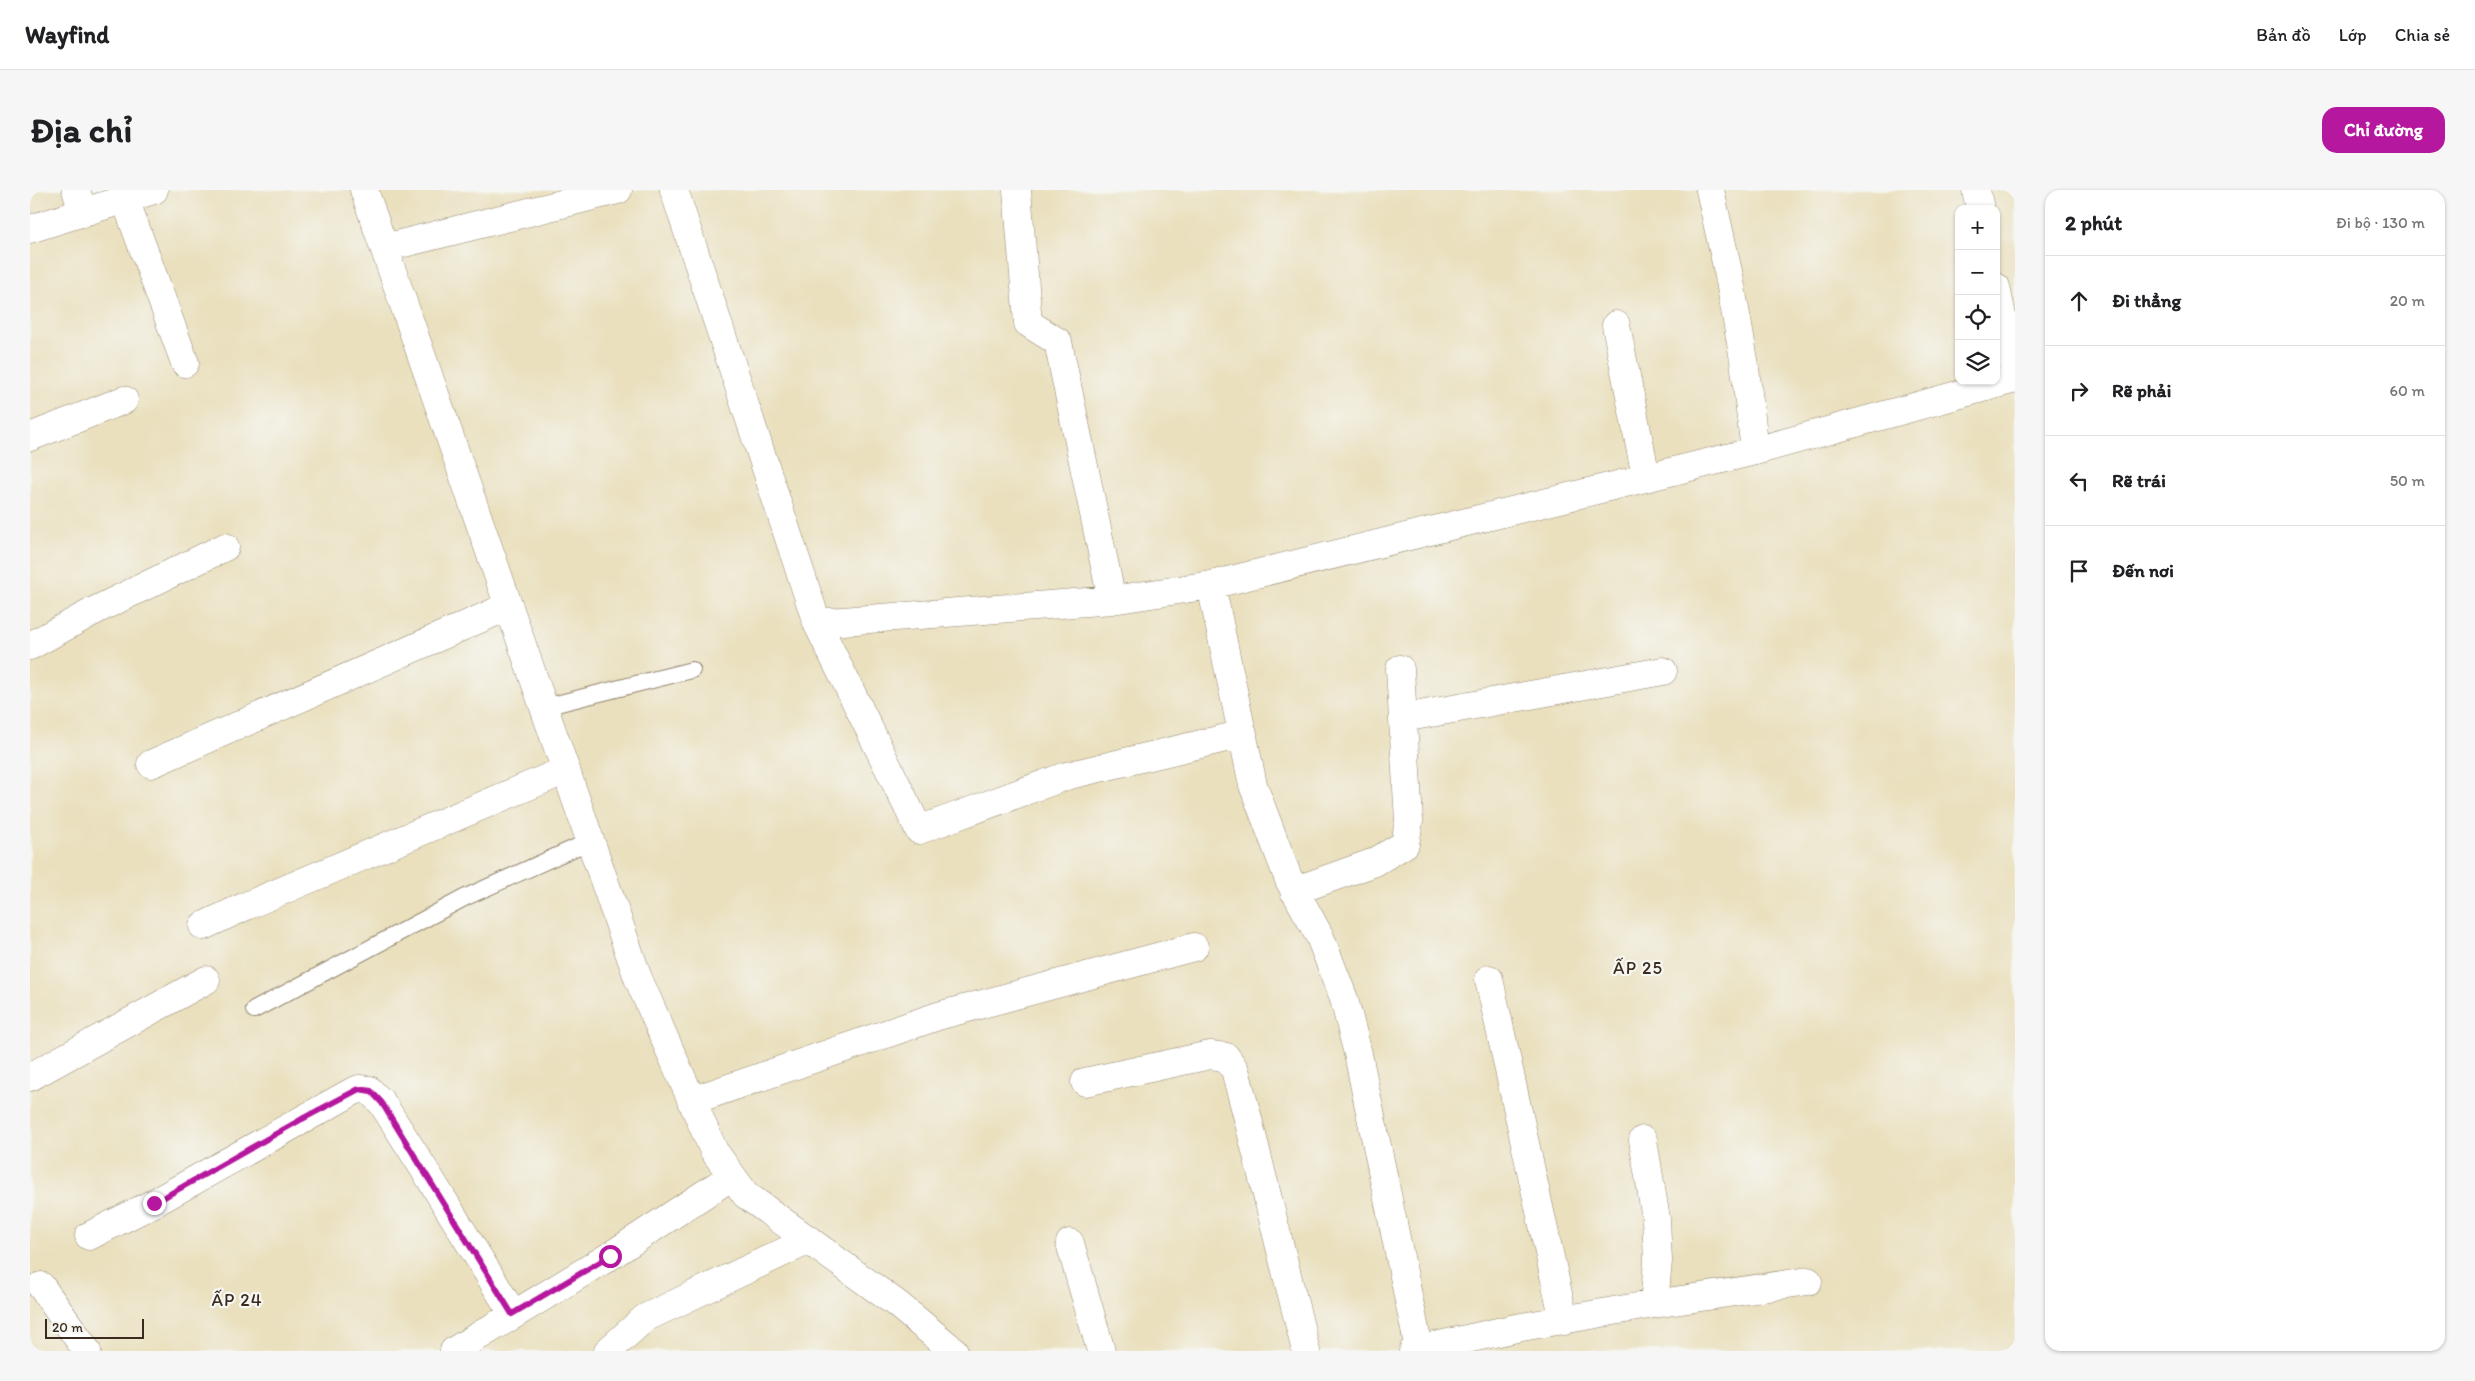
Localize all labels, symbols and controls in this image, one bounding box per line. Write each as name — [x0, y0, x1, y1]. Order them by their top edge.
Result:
text: Wayfind — [25, 20, 109, 49]
text: Bản đồ — [2256, 24, 2311, 46]
text: Lớp — [2339, 24, 2367, 46]
text: Chia sẻ — [2395, 24, 2450, 46]
button: Chỉ đường — [2322, 107, 2445, 153]
text: Địa chỉ — [30, 109, 132, 151]
map controls — [1955, 205, 2000, 385]
button: + — [1955, 205, 2000, 250]
text: 2 phút — [2065, 210, 2122, 235]
text: Đi bộ · 130 m — [2336, 213, 2425, 232]
button: − — [1955, 250, 2000, 295]
icon: ahead — [2065, 287, 2093, 315]
text: Đi thẳng — [2112, 289, 2181, 312]
text: 20 m — [2390, 291, 2425, 310]
button: locate — [1955, 295, 2000, 340]
button: layers — [1955, 340, 2000, 385]
icon: right — [2065, 377, 2093, 405]
text: Rẽ phải — [2112, 379, 2171, 402]
text: 60 m — [2390, 381, 2425, 400]
icon: left — [2065, 467, 2093, 495]
text: Rẽ trái — [2112, 469, 2166, 492]
text: 50 m — [2390, 471, 2425, 490]
icon: arrive — [2065, 557, 2093, 585]
text: Đến nơi — [2112, 559, 2174, 582]
district label: ẤP 25 — [1613, 957, 1663, 979]
route end — [143, 1192, 166, 1215]
route start — [599, 1245, 622, 1268]
district label: ẤP 24 — [211, 1289, 263, 1311]
scale bar — [45, 1316, 144, 1339]
text: 20 m — [52, 1319, 83, 1336]

